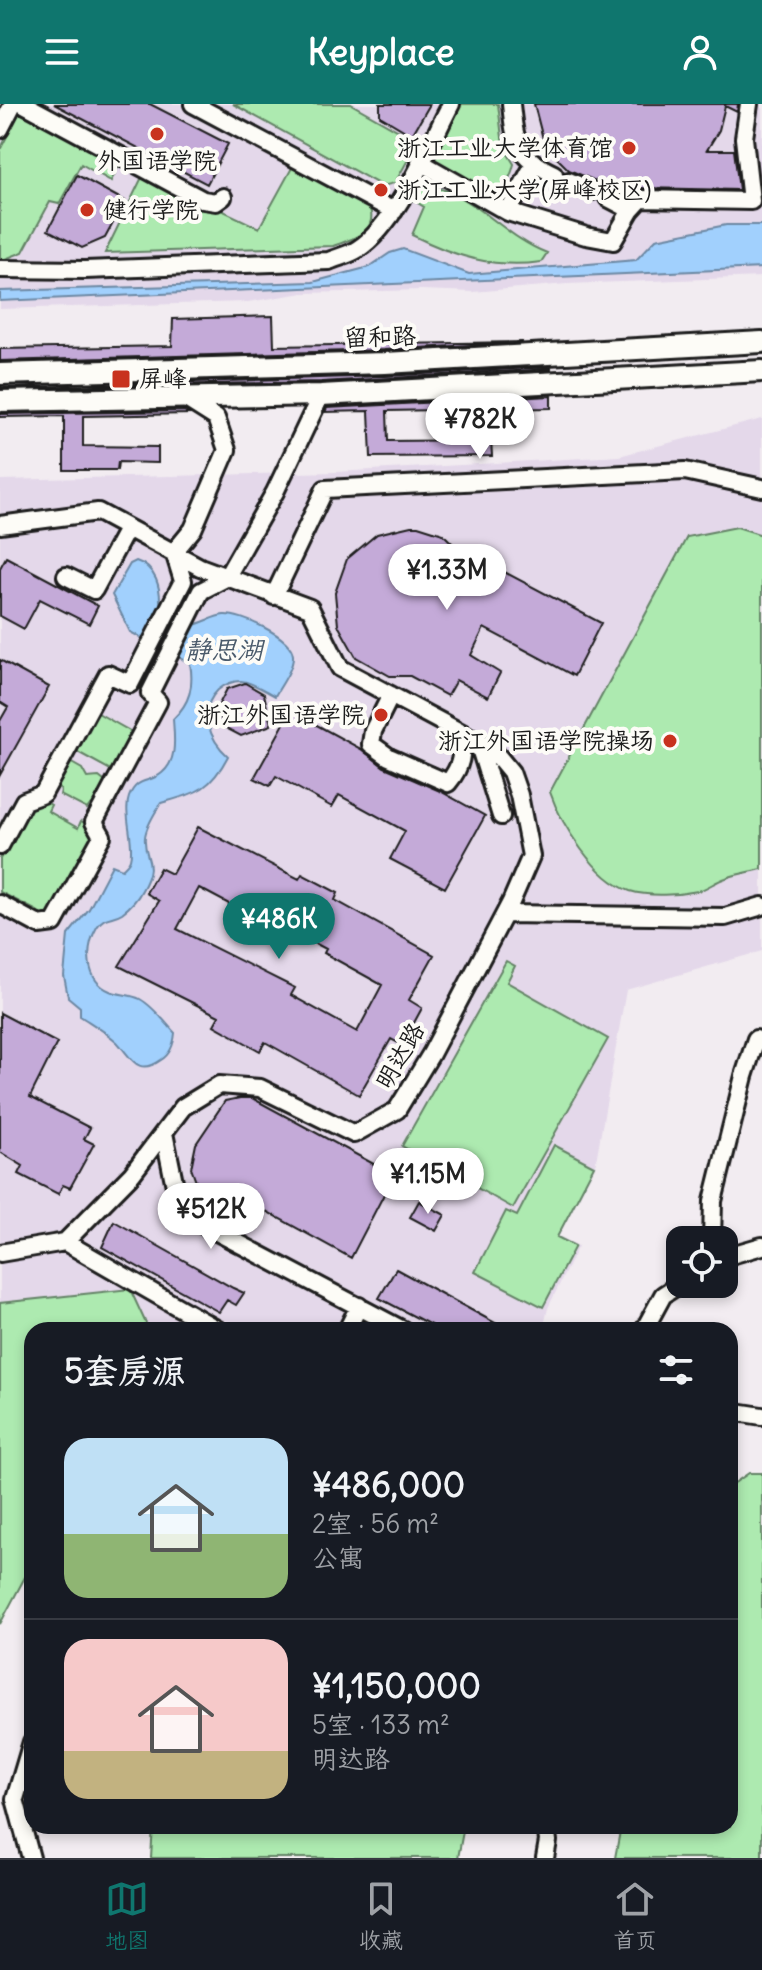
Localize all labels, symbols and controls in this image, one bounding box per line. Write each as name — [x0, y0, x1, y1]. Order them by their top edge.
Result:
icon: menu — [40, 30, 84, 74]
text: Keyplace — [307, 30, 455, 75]
icon: person — [678, 30, 722, 74]
marker: 外国语学院 — [148, 125, 166, 143]
place label: 浙江工业大学体育馆 — [397, 132, 613, 162]
marker: 浙江工业大学体育馆 — [620, 139, 638, 157]
place label: 外国语学院 — [97, 145, 217, 175]
place label: 浙江工业大学(屏峰校区) — [397, 174, 652, 204]
marker: 浙江工业大学(屏峰校区) — [372, 181, 390, 199]
place label: 健行学院 — [103, 194, 199, 224]
marker: 健行学院 — [78, 201, 96, 219]
street label: 留和路 — [343, 320, 416, 352]
place label: 屏峰 — [139, 363, 187, 393]
marker: 屏峰 — [110, 368, 132, 390]
pin: ¥782K — [424, 393, 536, 461]
text: ¥782K — [443, 402, 517, 435]
pin: ¥1.33M — [382, 544, 512, 612]
text: ¥1.33M — [406, 553, 488, 586]
water label: 静思湖 — [185, 633, 266, 666]
place label: 浙江外国语学院 — [197, 699, 365, 729]
marker: 浙江外国语学院 — [372, 706, 390, 724]
place label: 浙江外国语学院操场 — [438, 725, 654, 755]
marker: 浙江外国语学院操场 — [661, 732, 679, 750]
pin: ¥486K — [223, 893, 335, 961]
text: ¥486K — [241, 902, 317, 935]
street label: 明达路 — [368, 1017, 430, 1094]
pin: ¥1.15M — [363, 1148, 493, 1216]
text: ¥1.15M — [390, 1157, 466, 1190]
pin: ¥512K — [155, 1183, 267, 1251]
text: ¥512K — [176, 1192, 246, 1225]
map controls — [666, 1226, 738, 1298]
button: locate — [666, 1226, 738, 1298]
icon: filters — [654, 1348, 698, 1392]
text: 5套房源 — [64, 1349, 186, 1392]
text: ¥486,000 — [312, 1463, 465, 1506]
icon: home — [128, 1470, 224, 1566]
text: 2室 · 56 m² — [312, 1507, 439, 1540]
text: 公寓 — [312, 1541, 364, 1574]
text: ¥1,150,000 — [312, 1664, 481, 1707]
icon: home — [128, 1671, 224, 1767]
text: 5室 · 133 m² — [312, 1708, 450, 1741]
text: 明达路 — [312, 1742, 390, 1775]
tab: 地图 — [105, 1877, 149, 1954]
tab: 收藏 — [359, 1877, 403, 1954]
tab: 首页 — [613, 1877, 657, 1954]

